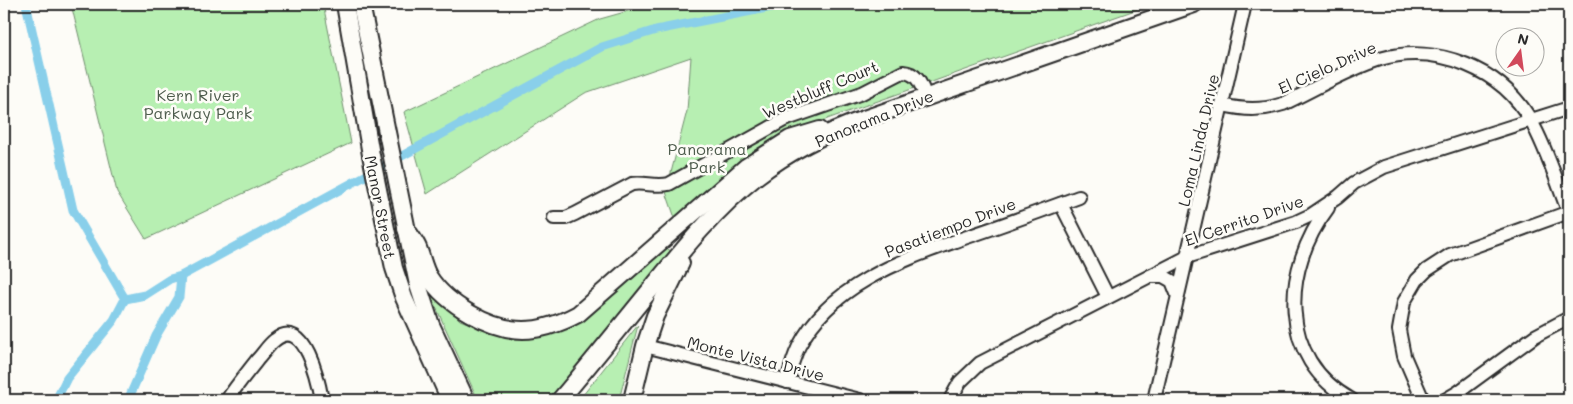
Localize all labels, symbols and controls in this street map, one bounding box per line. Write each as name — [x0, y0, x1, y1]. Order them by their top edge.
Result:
north arrow — [1496, 28, 1546, 78]
text: N — [1516, 28, 1531, 49]
street label: El Cielo Drive — [1275, 36, 1379, 98]
street label: Westbluff Court — [759, 55, 881, 123]
street label: Loma Linda Drive — [1173, 72, 1223, 208]
park label: Kern River Parkway Park — [144, 84, 252, 123]
street label: Panorama Drive — [812, 85, 936, 151]
park label: Panorama Park — [668, 138, 746, 177]
street label: Manor Street — [361, 153, 401, 261]
street label: El Cerrito Drive — [1182, 190, 1306, 250]
street label: Pasatiempo Drive — [881, 192, 1019, 262]
street label: Monte Vista Drive — [685, 331, 827, 385]

